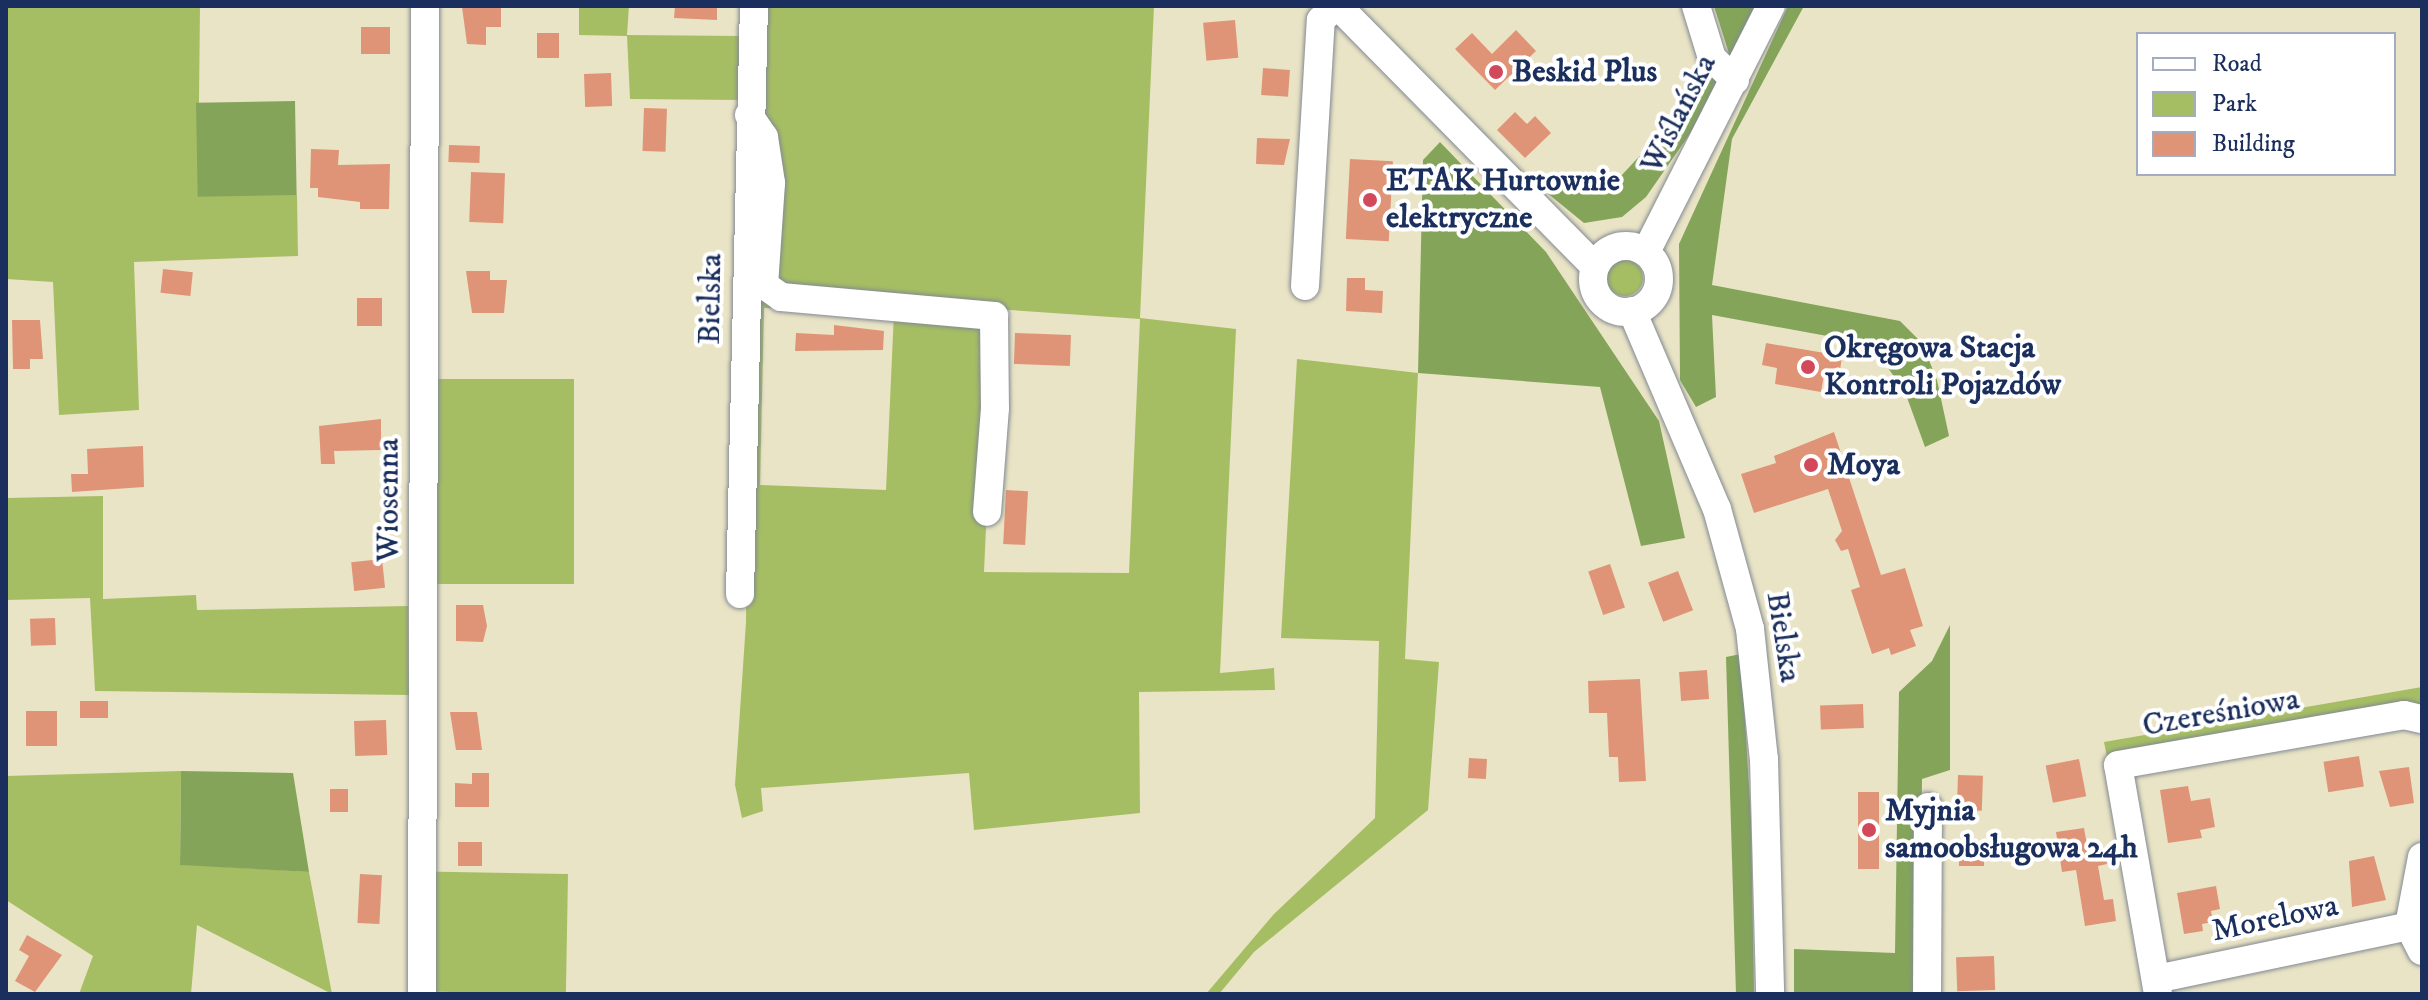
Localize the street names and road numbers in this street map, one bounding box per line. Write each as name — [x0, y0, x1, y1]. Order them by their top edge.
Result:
street label: Wiślańska — [1633, 48, 1725, 180]
street label: Bielska — [691, 253, 731, 345]
street label: Wiosenna — [370, 438, 408, 562]
street label: Bielska — [1757, 589, 1809, 685]
street label: Czereśniowa — [2140, 680, 2302, 746]
street label: Morelowa — [2208, 887, 2342, 951]

